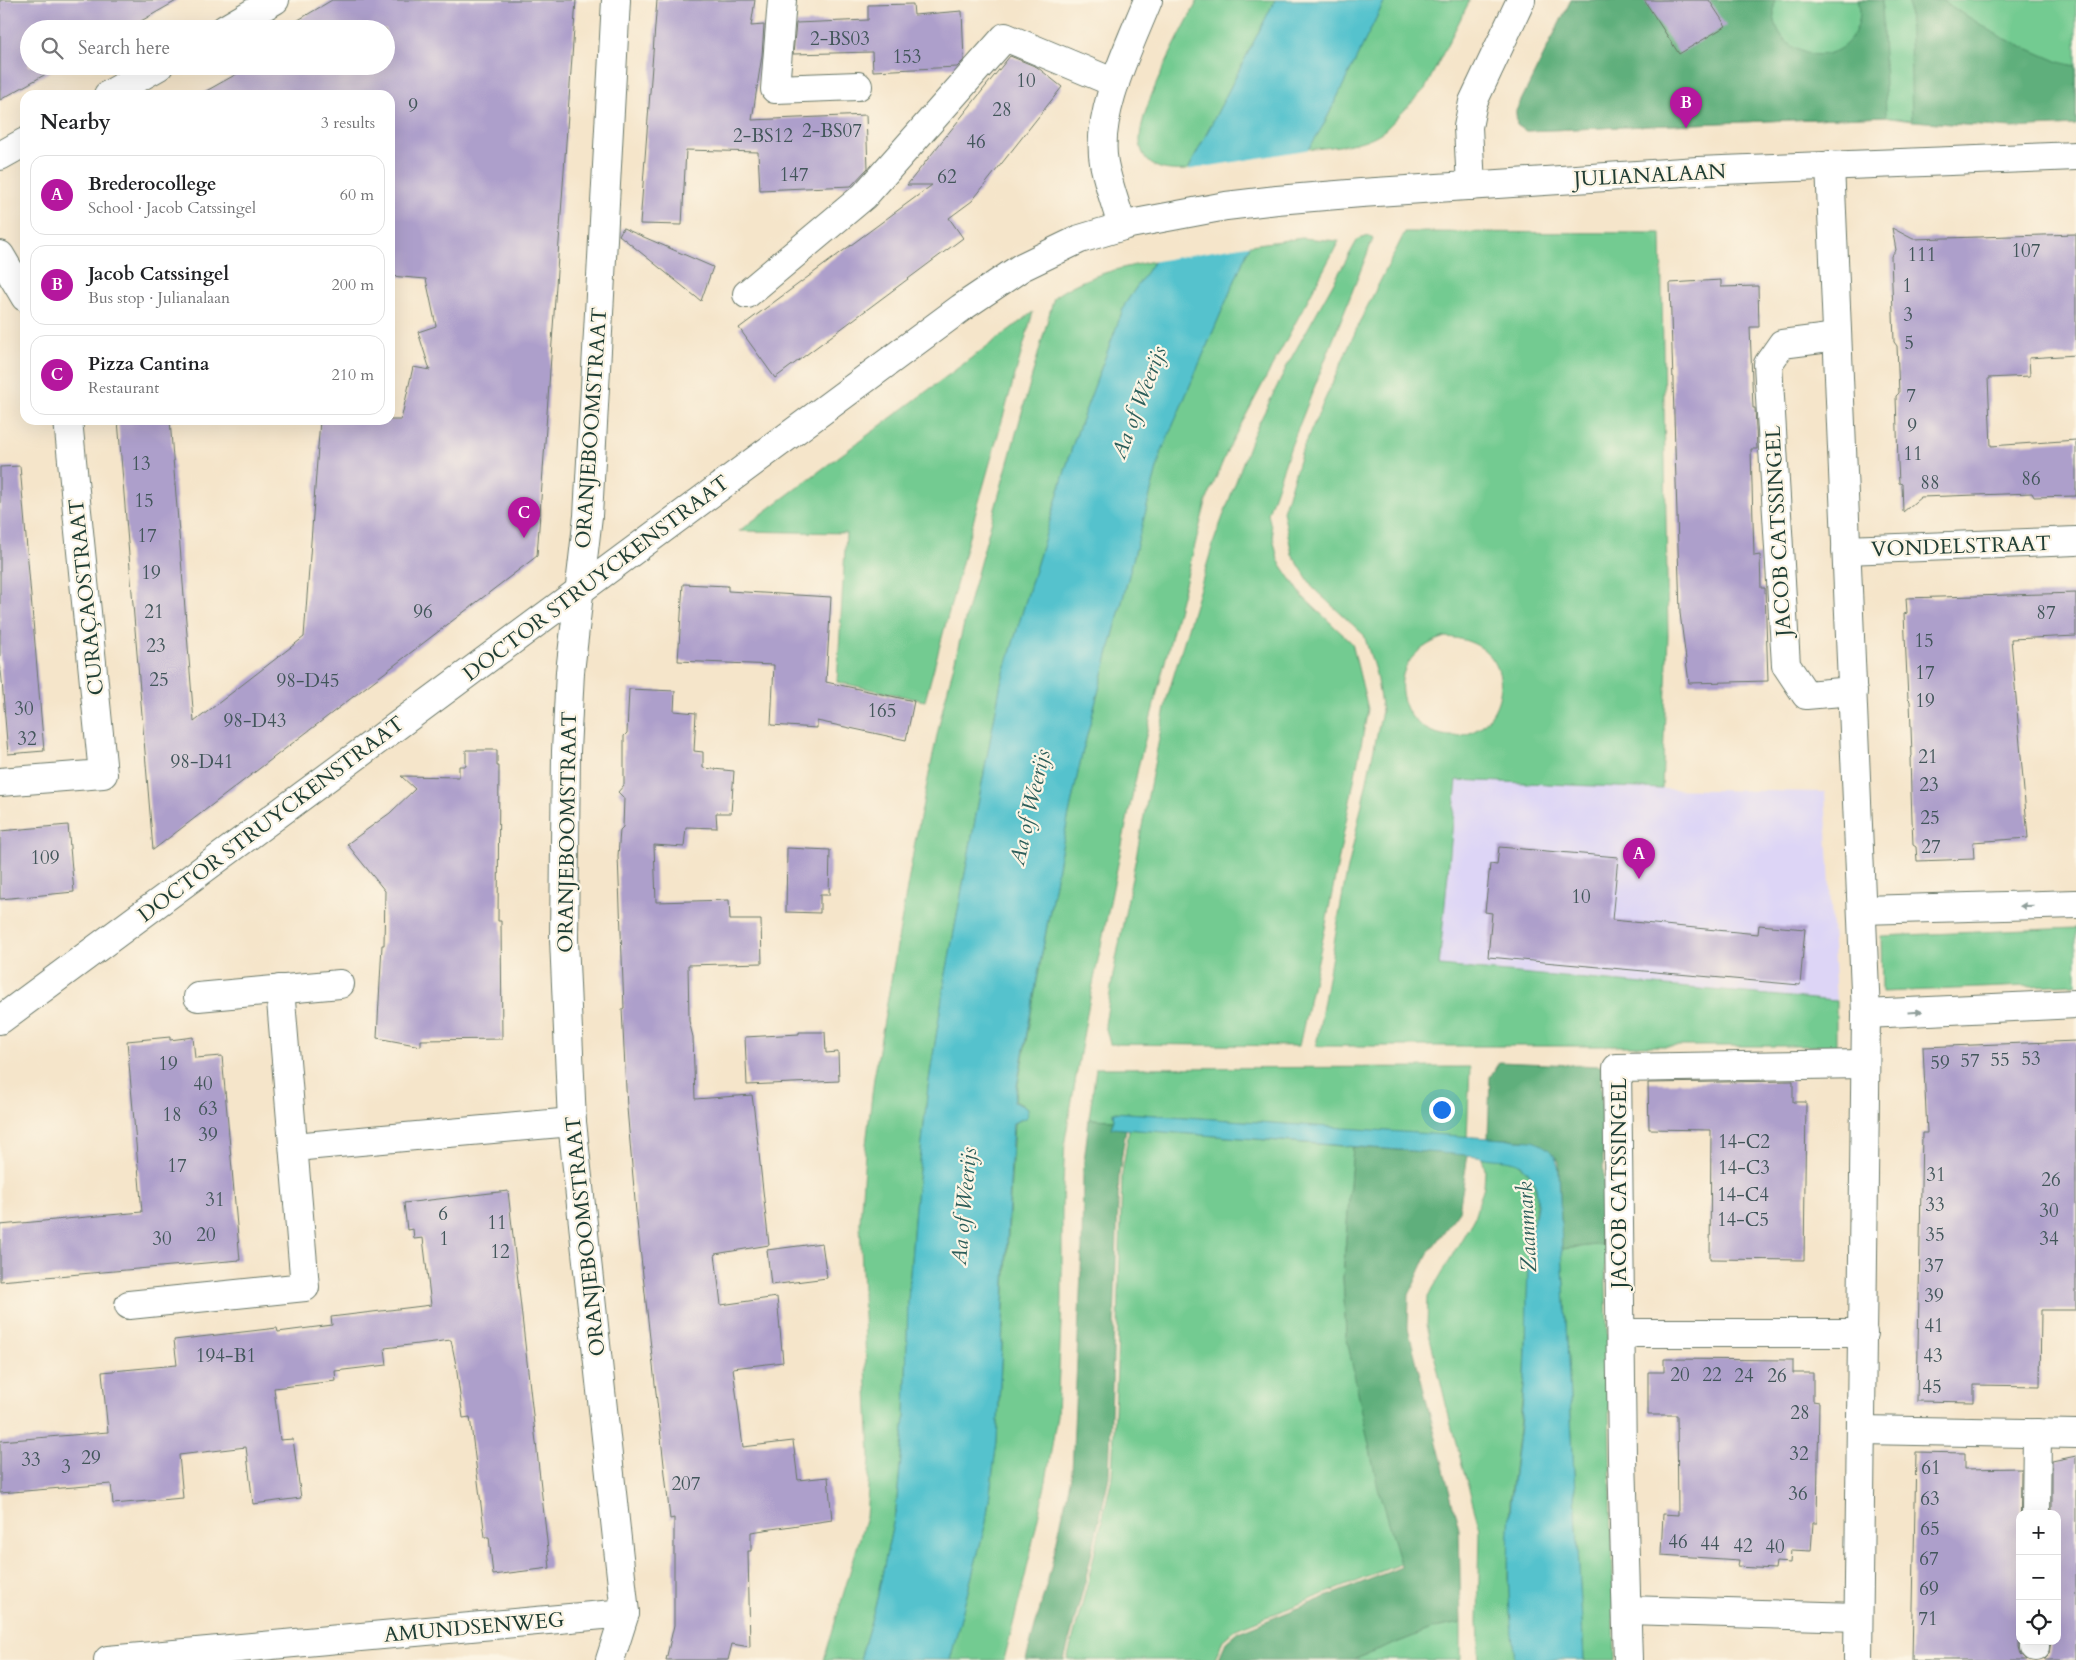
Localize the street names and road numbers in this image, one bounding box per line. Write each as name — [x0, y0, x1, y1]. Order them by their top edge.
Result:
street label: JULIANALAAN — [1570, 157, 1727, 194]
street label: ORANJEBOOMSTRAAT — [569, 306, 614, 550]
street label: JACOB CATSSINGEL — [1758, 425, 1799, 640]
street label: DOCTOR STRUYCKENSTRAAT — [458, 470, 734, 686]
street label: CURAÇAOSTRAAT — [62, 497, 111, 697]
street label: VONDELSTRAAT — [1871, 529, 2051, 564]
street label: DOCTOR STRUYCKENSTRAAT — [132, 710, 410, 929]
street label: ORANJEBOOMSTRAAT — [551, 711, 584, 953]
street label: JACOB CATSSINGEL — [1605, 1077, 1634, 1291]
street label: ORANJEBOOMSTRAAT — [558, 1114, 613, 1358]
street label: AMUNDSENWEG — [383, 1605, 566, 1650]

